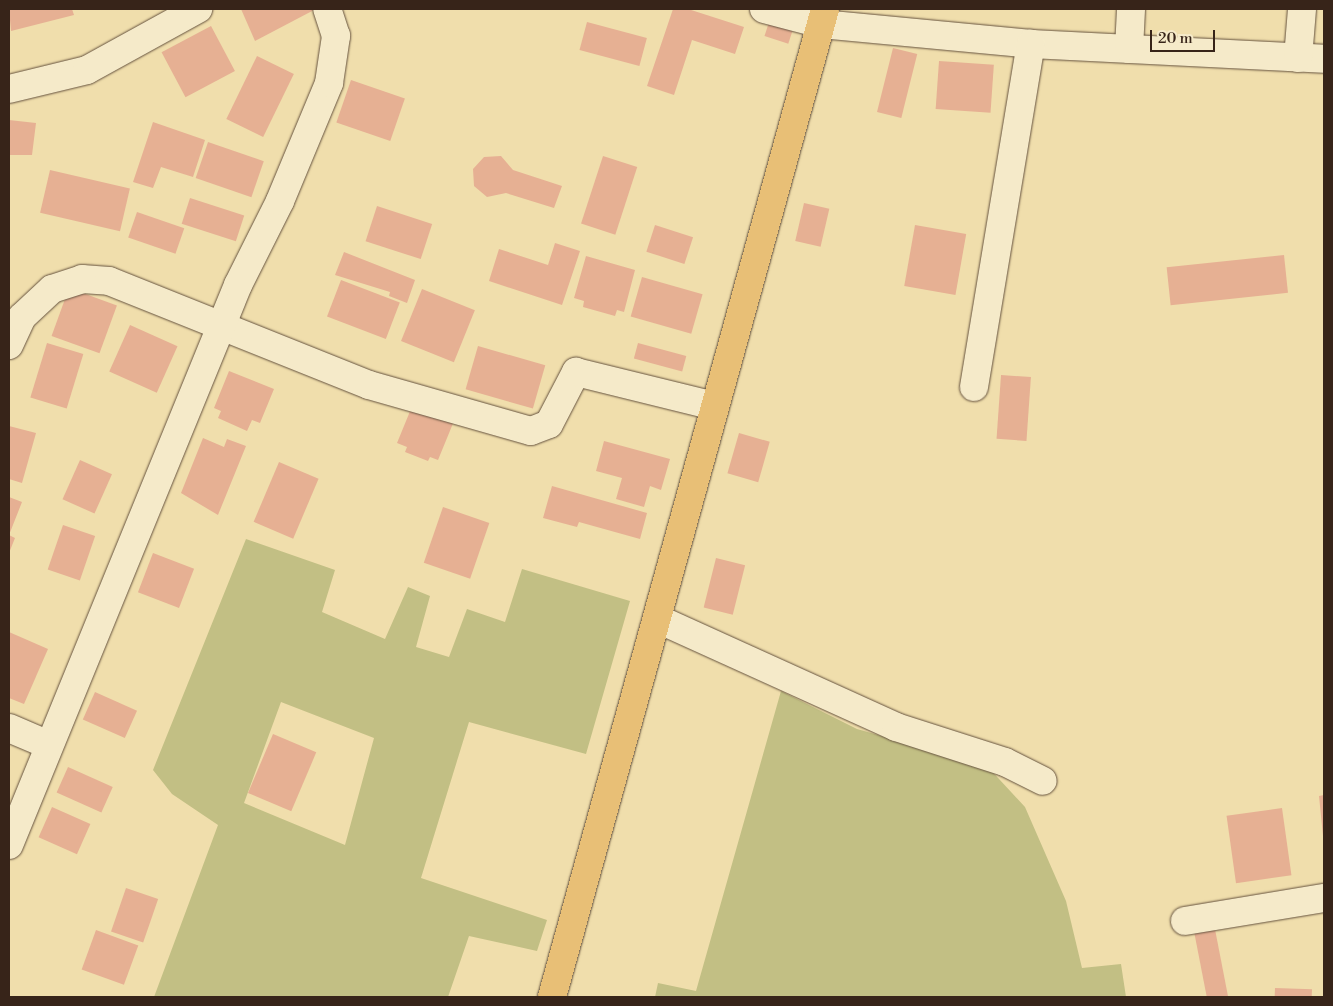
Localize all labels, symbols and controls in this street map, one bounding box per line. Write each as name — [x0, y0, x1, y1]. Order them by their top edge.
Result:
scale bar — [1153, 20, 1218, 52]
text: 20 m — [1158, 29, 1193, 48]

